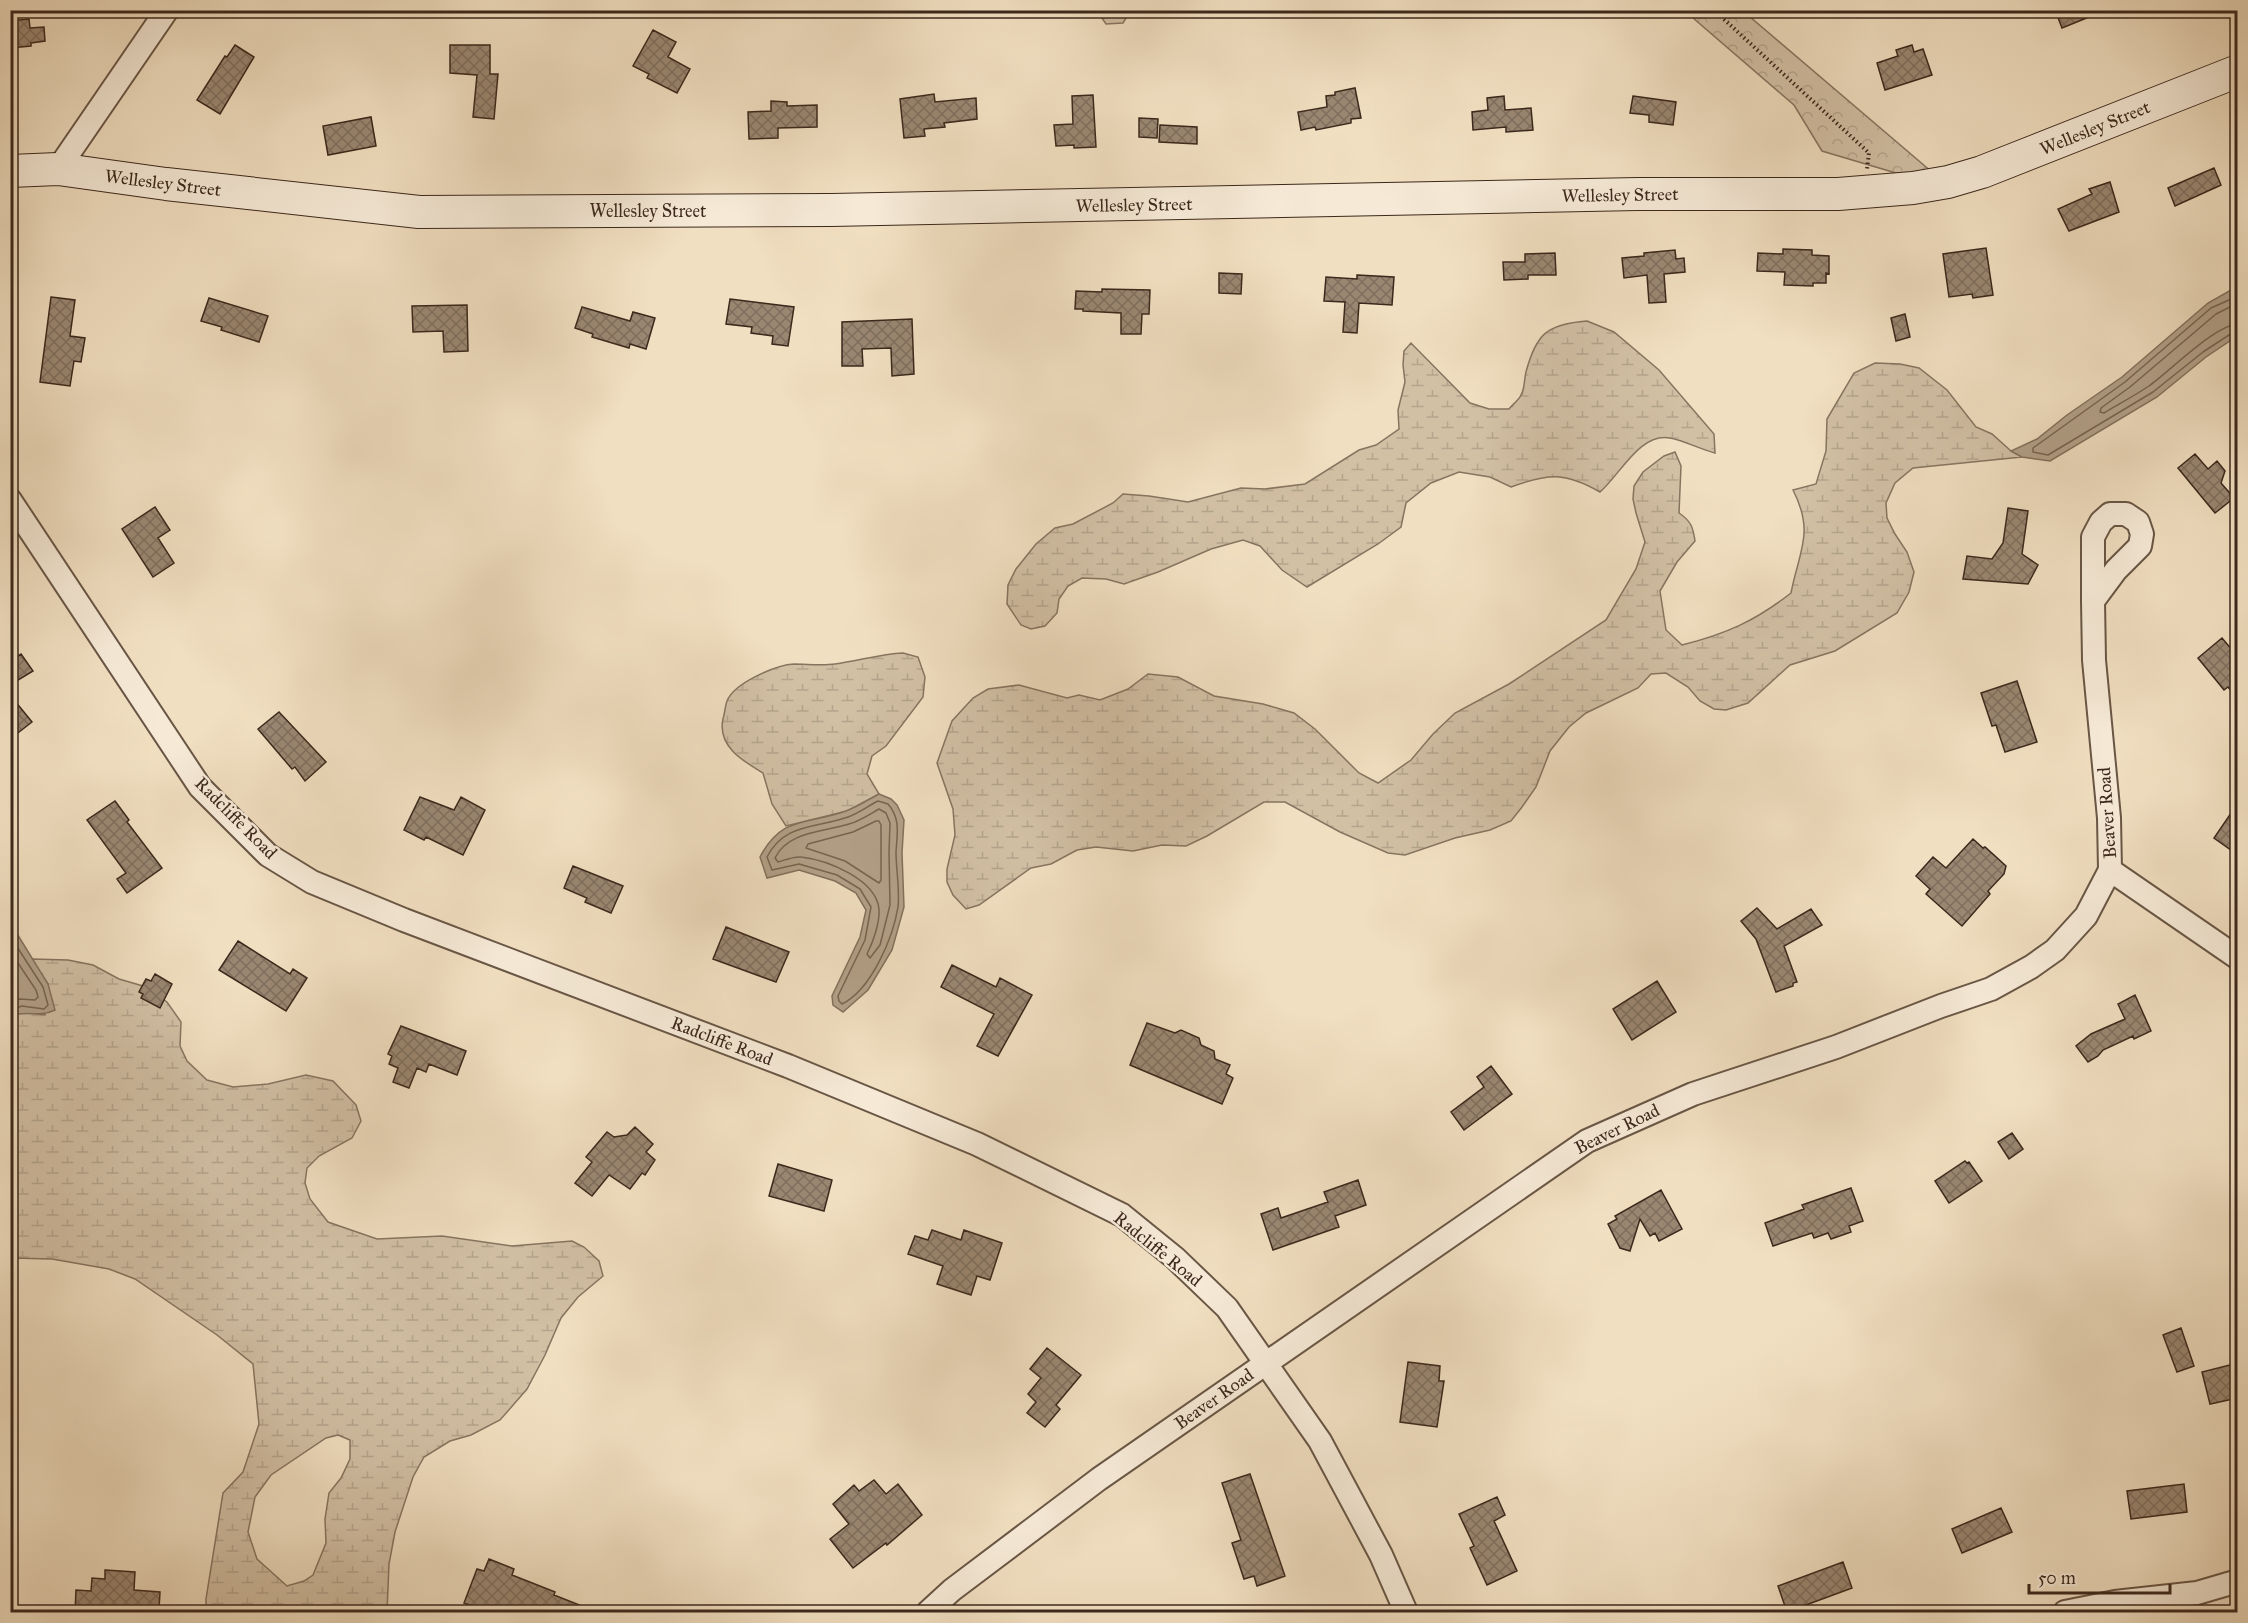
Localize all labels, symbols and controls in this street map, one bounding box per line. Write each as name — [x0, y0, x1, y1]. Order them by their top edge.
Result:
street label: Wellesley Street — [2037, 96, 2154, 160]
street label: Wellesley Street — [104, 165, 223, 201]
street label: Wellesley Street — [1561, 183, 1679, 207]
street label: Wellesley Street — [1075, 193, 1193, 217]
street label: Wellesley Street — [590, 200, 707, 222]
street label: Beaver Road — [2093, 766, 2121, 860]
street label: Radcliffe Road — [190, 772, 282, 864]
street label: Radcliffe Road — [668, 1012, 776, 1070]
street label: Beaver Road — [1571, 1099, 1663, 1159]
street label: Radcliffe Road — [1109, 1207, 1207, 1291]
street label: Beaver Road — [1170, 1364, 1258, 1434]
scale bar — [2029, 1557, 2170, 1595]
text: 50 m — [2038, 1567, 2076, 1589]

